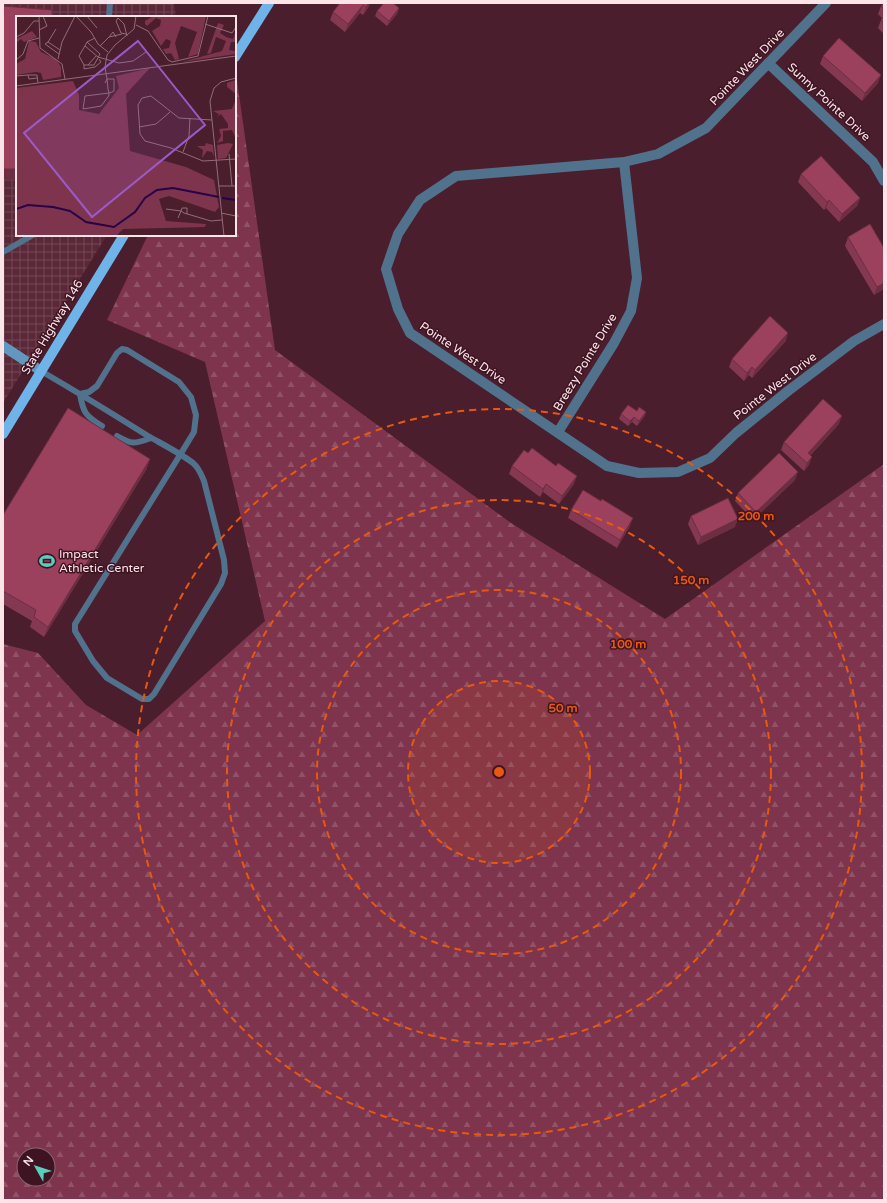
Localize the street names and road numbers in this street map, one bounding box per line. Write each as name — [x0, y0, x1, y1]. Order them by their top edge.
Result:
street label: Pointe West Drive — [707, 26, 787, 108]
street label: Sunny Pointe Drive — [785, 60, 873, 144]
street label: State Highway 146 — [18, 277, 86, 377]
street label: Breezy Pointe Drive — [550, 311, 620, 413]
street label: Pointe West Drive — [417, 319, 509, 387]
street label: Pointe West Drive — [731, 349, 819, 423]

